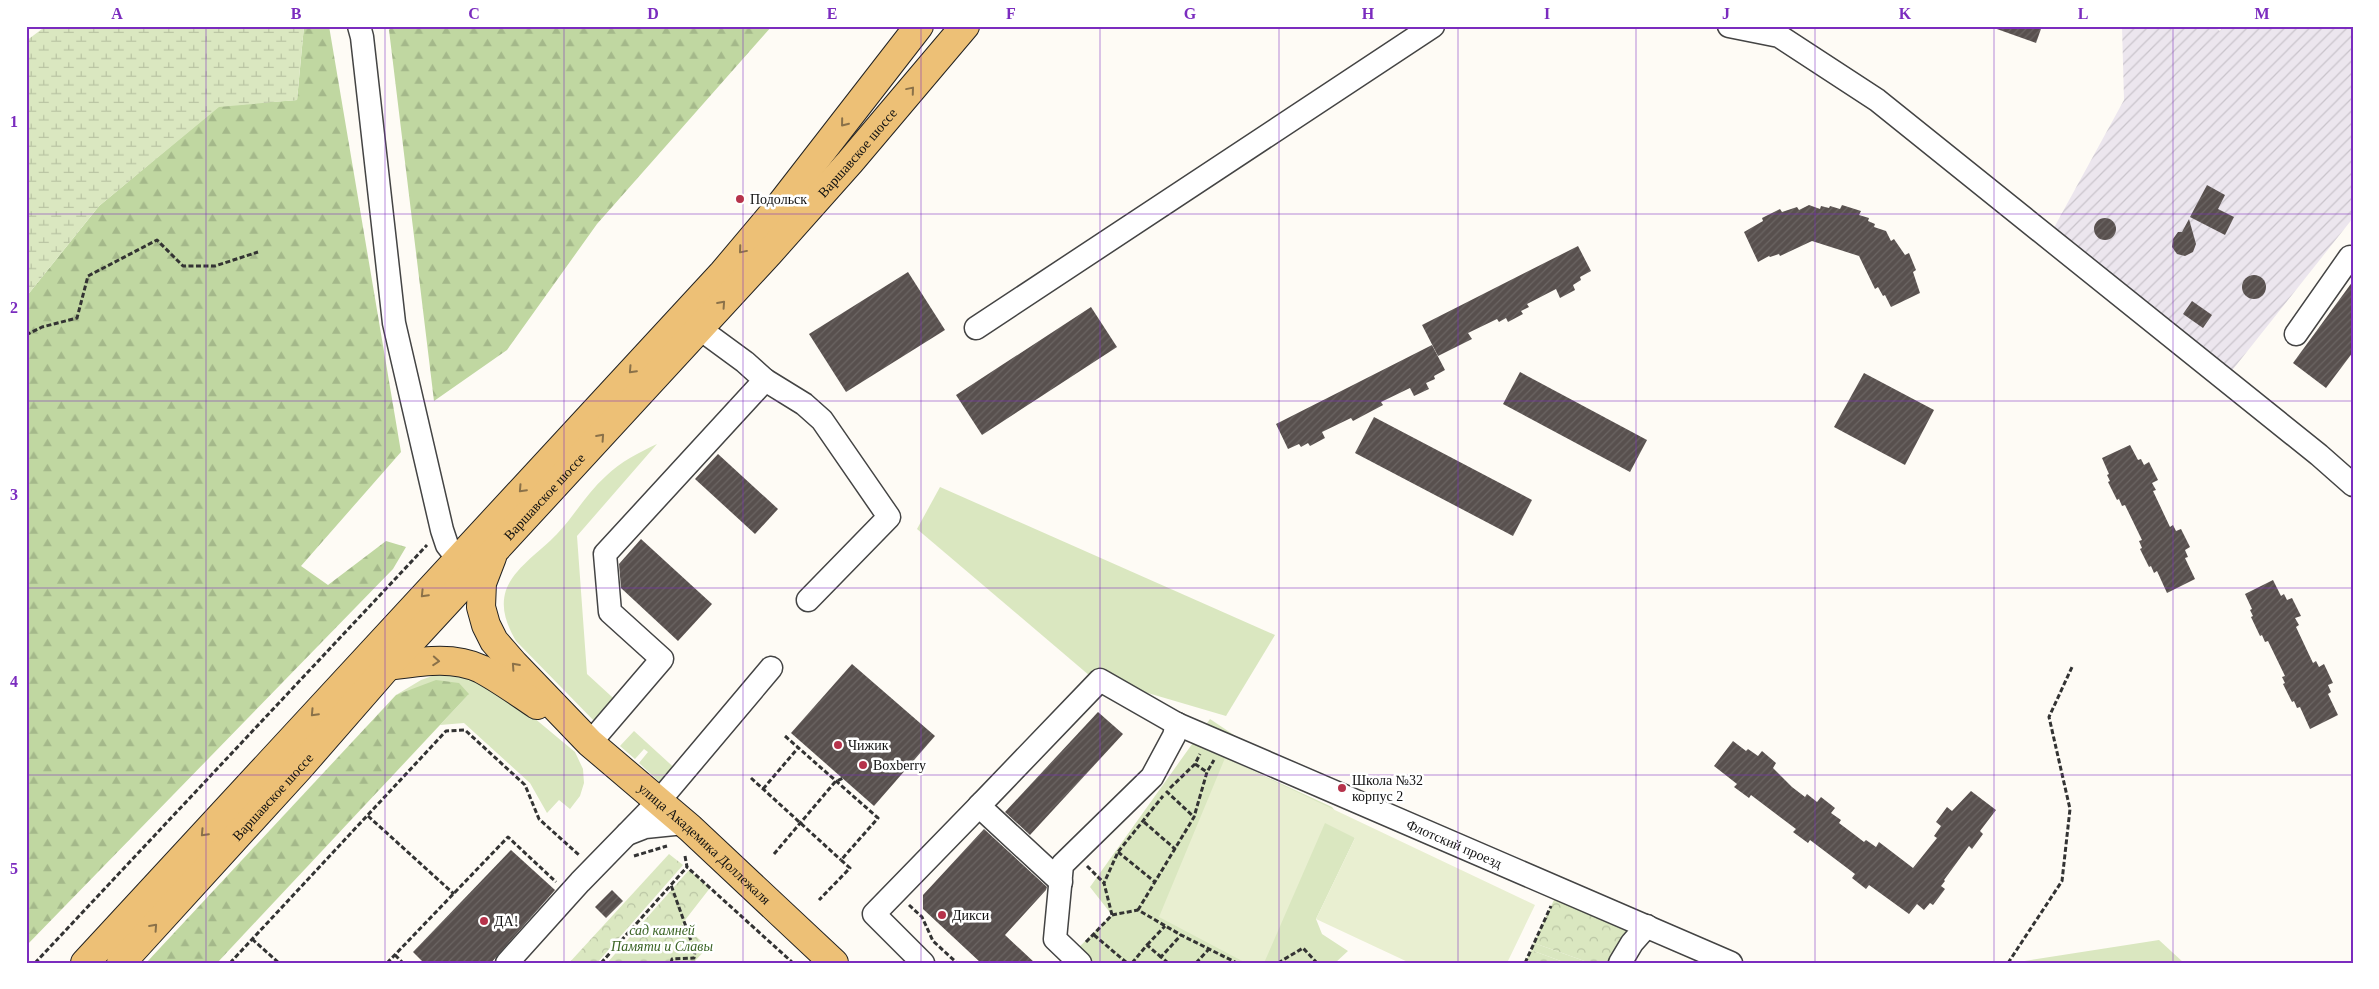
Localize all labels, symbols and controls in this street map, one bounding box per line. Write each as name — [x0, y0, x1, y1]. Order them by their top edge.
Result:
text: A — [111, 5, 123, 22]
text: B — [291, 5, 302, 22]
text: C — [468, 5, 480, 22]
text: D — [647, 5, 659, 22]
text: E — [827, 5, 837, 22]
text: F — [1006, 5, 1016, 22]
text: G — [1184, 5, 1197, 22]
text: H — [1362, 5, 1375, 22]
text: I — [1544, 5, 1550, 22]
text: J — [1722, 5, 1730, 22]
text: K — [1899, 5, 1912, 22]
text: L — [2078, 5, 2088, 22]
text: M — [2254, 5, 2270, 22]
one-way arrow — [905, 87, 914, 96]
street label: Варшавское шоссе — [815, 106, 900, 200]
text: 1 — [10, 113, 18, 130]
one-way arrow — [840, 118, 849, 127]
place label: Подольск — [750, 192, 807, 207]
marker: Подольск — [734, 193, 746, 205]
one-way arrow — [739, 244, 747, 253]
text: 2 — [10, 299, 18, 316]
one-way arrow — [716, 301, 725, 310]
one-way arrow — [629, 364, 638, 373]
one-way arrow — [595, 434, 604, 443]
street label: Варшавское шоссе — [501, 450, 588, 543]
one-way arrow — [519, 483, 528, 492]
text: 3 — [10, 486, 18, 503]
one-way arrow — [421, 588, 430, 597]
one-way arrow — [433, 655, 441, 666]
one-way arrow — [512, 662, 521, 671]
text: 4 — [10, 673, 18, 690]
one-way arrow — [311, 708, 320, 717]
place label: Чижик — [848, 738, 889, 753]
marker: Чижик — [832, 739, 844, 751]
street label: Варшавское шоссе — [230, 751, 316, 844]
place label: Boxberry — [873, 758, 926, 773]
marker: Boxberry — [857, 759, 869, 771]
place label: Школа №32 корпус 2 — [1352, 773, 1423, 804]
street label: улица Академика Доллежаля — [635, 780, 774, 908]
marker: Школа №32 корпус 2 — [1336, 782, 1348, 794]
street label: Флотский проезд — [1404, 817, 1504, 871]
one-way arrow — [201, 828, 210, 837]
text: 5 — [10, 860, 18, 877]
place label: Дикси — [952, 908, 990, 923]
marker: Дикси — [936, 909, 948, 921]
place label: ДА! — [494, 914, 518, 929]
marker: ДА! — [478, 915, 490, 927]
one-way arrow — [148, 923, 157, 932]
park label: сад камней Памяти и Славы — [610, 923, 713, 954]

